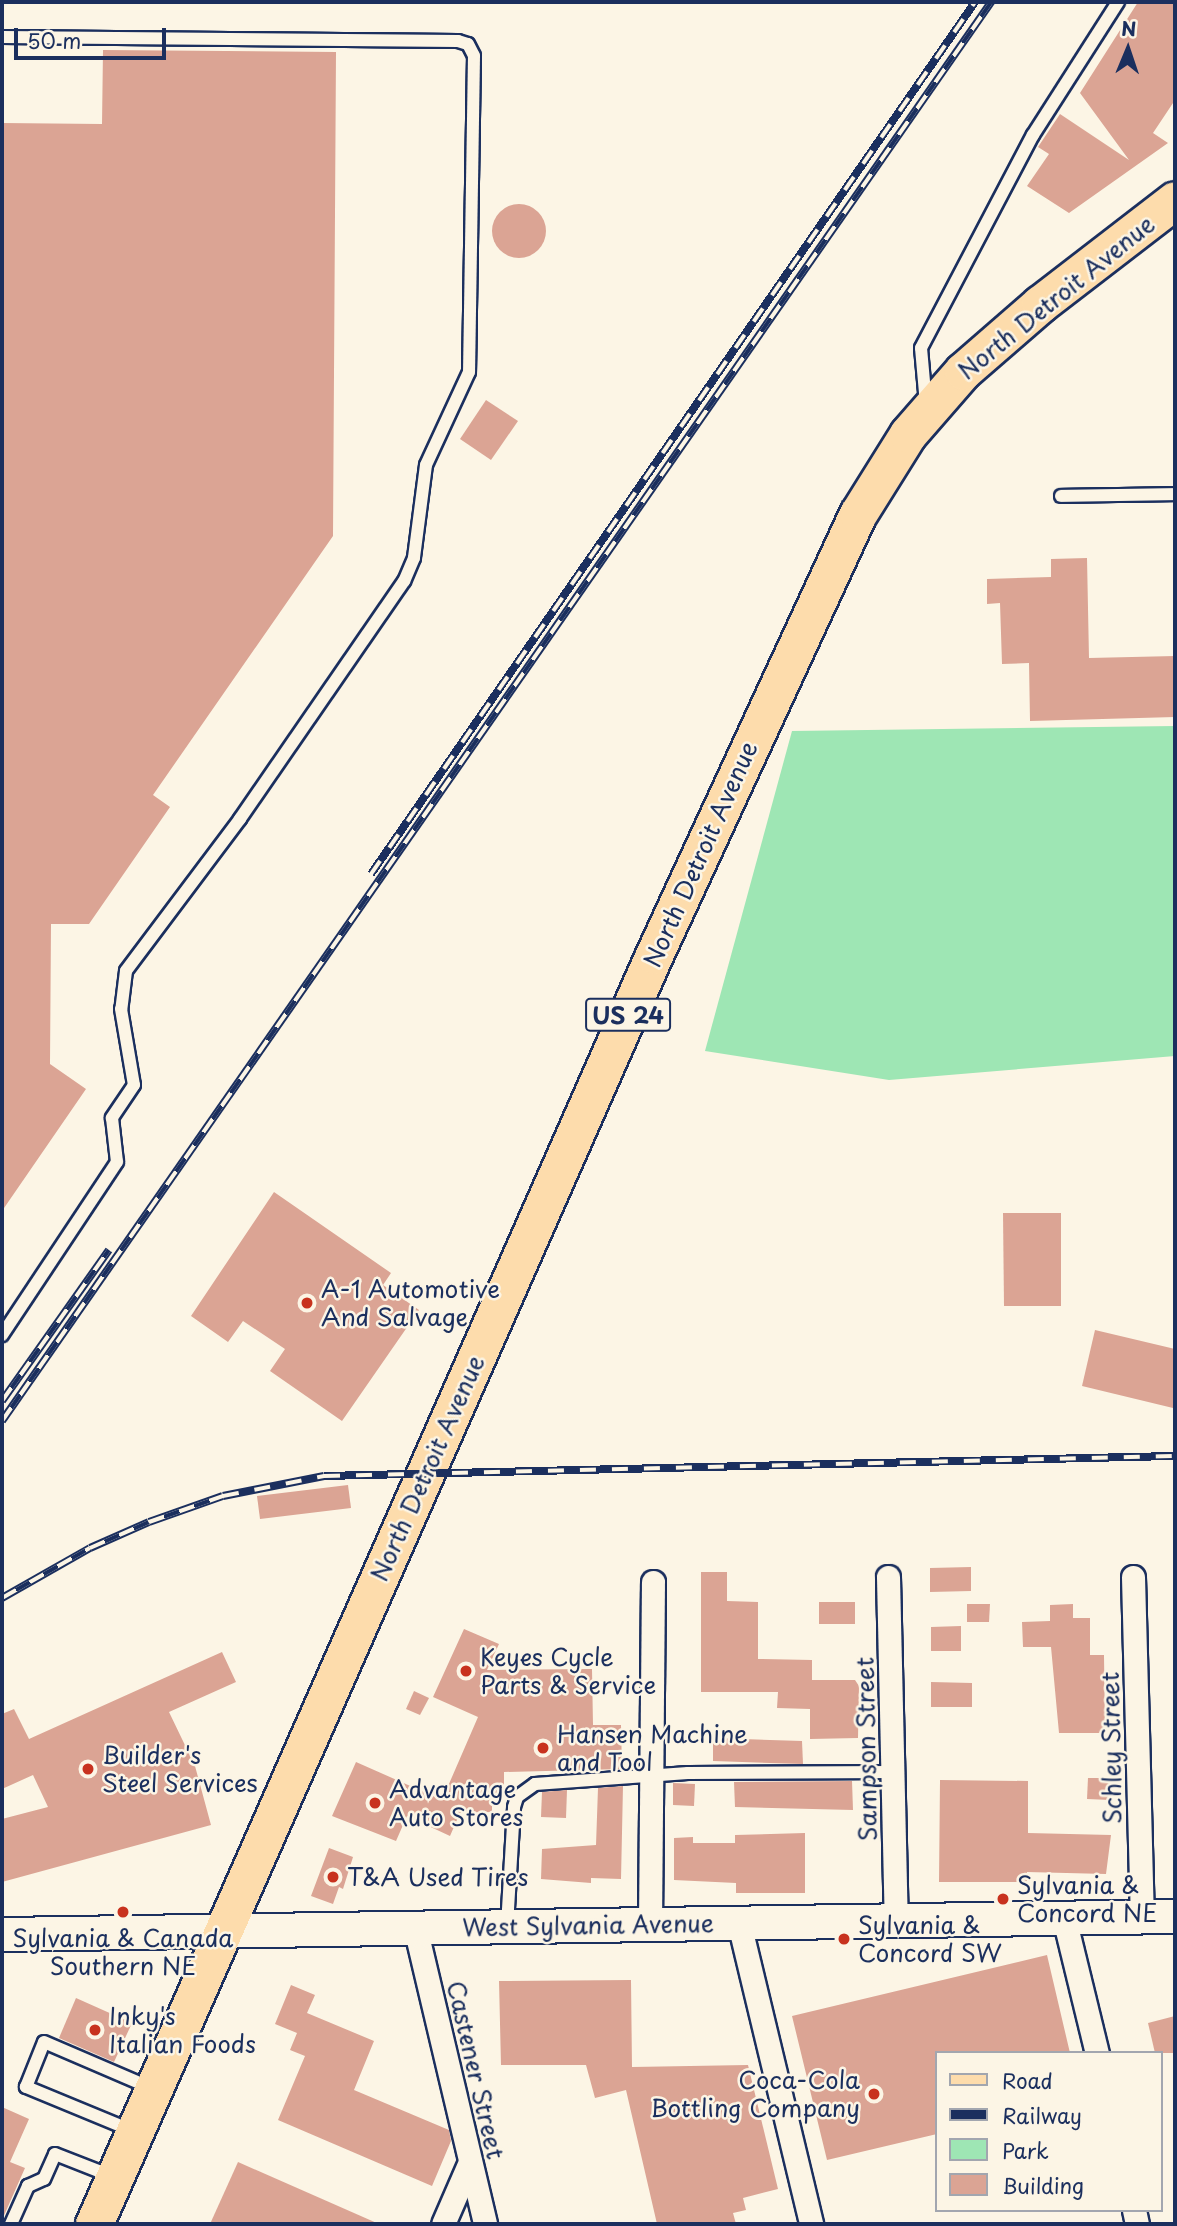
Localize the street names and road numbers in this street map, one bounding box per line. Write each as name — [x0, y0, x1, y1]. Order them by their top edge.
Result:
street label: North Detroit Avenue — [951, 208, 1161, 386]
street label: North Detroit Avenue — [637, 736, 763, 972]
road number: US 24 — [584, 996, 672, 1034]
street label: North Detroit Avenue — [364, 1350, 490, 1586]
street label: Sampson Street — [850, 1656, 882, 1842]
street label: Schley Street — [1095, 1671, 1127, 1825]
street label: West Sylvania Avenue — [462, 1908, 714, 1942]
street label: Castener Street — [441, 1977, 511, 2163]

